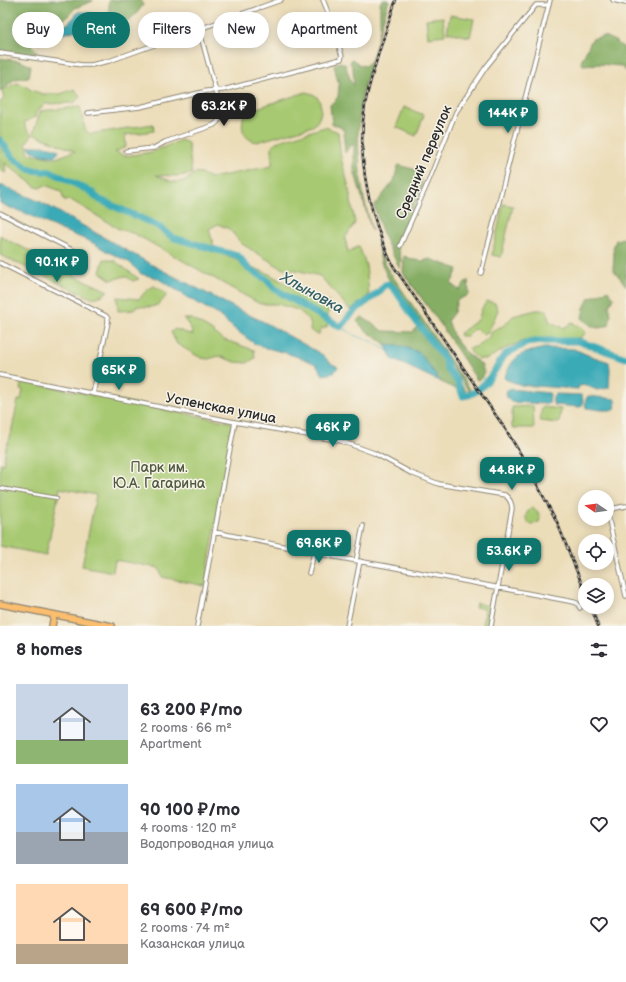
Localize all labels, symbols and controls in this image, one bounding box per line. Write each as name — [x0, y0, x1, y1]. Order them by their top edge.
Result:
chip: Buy — [12, 12, 64, 48]
chip: Rent — [72, 12, 130, 48]
chip: Filters — [138, 12, 205, 48]
chip: New — [213, 12, 269, 48]
chip: Apartment — [277, 12, 372, 48]
pin: 63.2K ₽ — [187, 93, 261, 127]
text: 63.2K ₽ — [201, 98, 247, 114]
pin: 144K ₽ — [475, 100, 541, 134]
street label: Средний переулок — [392, 102, 456, 221]
text: 144K ₽ — [488, 105, 528, 121]
pin: 90.1K ₽ — [20, 249, 94, 283]
text: 90.1K ₽ — [35, 254, 79, 270]
water label: Хлыновка — [276, 267, 347, 318]
pin: 65K ₽ — [91, 357, 147, 391]
text: 65K ₽ — [101, 362, 137, 378]
street label: Успенская улица — [164, 389, 279, 427]
pin: 46K ₽ — [305, 414, 361, 448]
text: 46K ₽ — [315, 419, 351, 435]
pin: 44.8K ₽ — [475, 457, 549, 491]
park label: Парк им. Ю.А. Гагарина — [113, 459, 206, 492]
text: 44.8K ₽ — [489, 462, 535, 478]
north arrow — [578, 490, 614, 526]
map controls — [578, 490, 614, 614]
pin: 69.6K ₽ — [282, 530, 356, 564]
button: locate — [578, 534, 614, 570]
text: 69.6K ₽ — [296, 535, 342, 551]
pin: 53.6K ₽ — [472, 538, 546, 572]
text: 53.6K ₽ — [486, 543, 532, 559]
button: layers — [578, 578, 614, 614]
icon: filters — [588, 639, 610, 661]
text: 8 homes — [16, 640, 82, 660]
icon: home — [48, 700, 96, 748]
text: 63 200 ₽/mo — [140, 700, 243, 720]
icon: heart — [588, 713, 610, 735]
text: 2 rooms · 66 m² — [140, 720, 232, 736]
text: Apartment — [140, 736, 201, 752]
icon: home — [48, 800, 96, 848]
text: 90 100 ₽/mo — [140, 800, 240, 820]
icon: heart — [588, 813, 610, 835]
text: 4 rooms · 120 m² — [140, 820, 237, 836]
text: Водопроводная улица — [140, 836, 274, 852]
icon: home — [48, 900, 96, 948]
text: 69 600 ₽/mo — [140, 900, 243, 920]
icon: heart — [588, 913, 610, 935]
text: 2 rooms · 74 m² — [140, 920, 230, 936]
text: Казанская улица — [140, 936, 245, 952]

